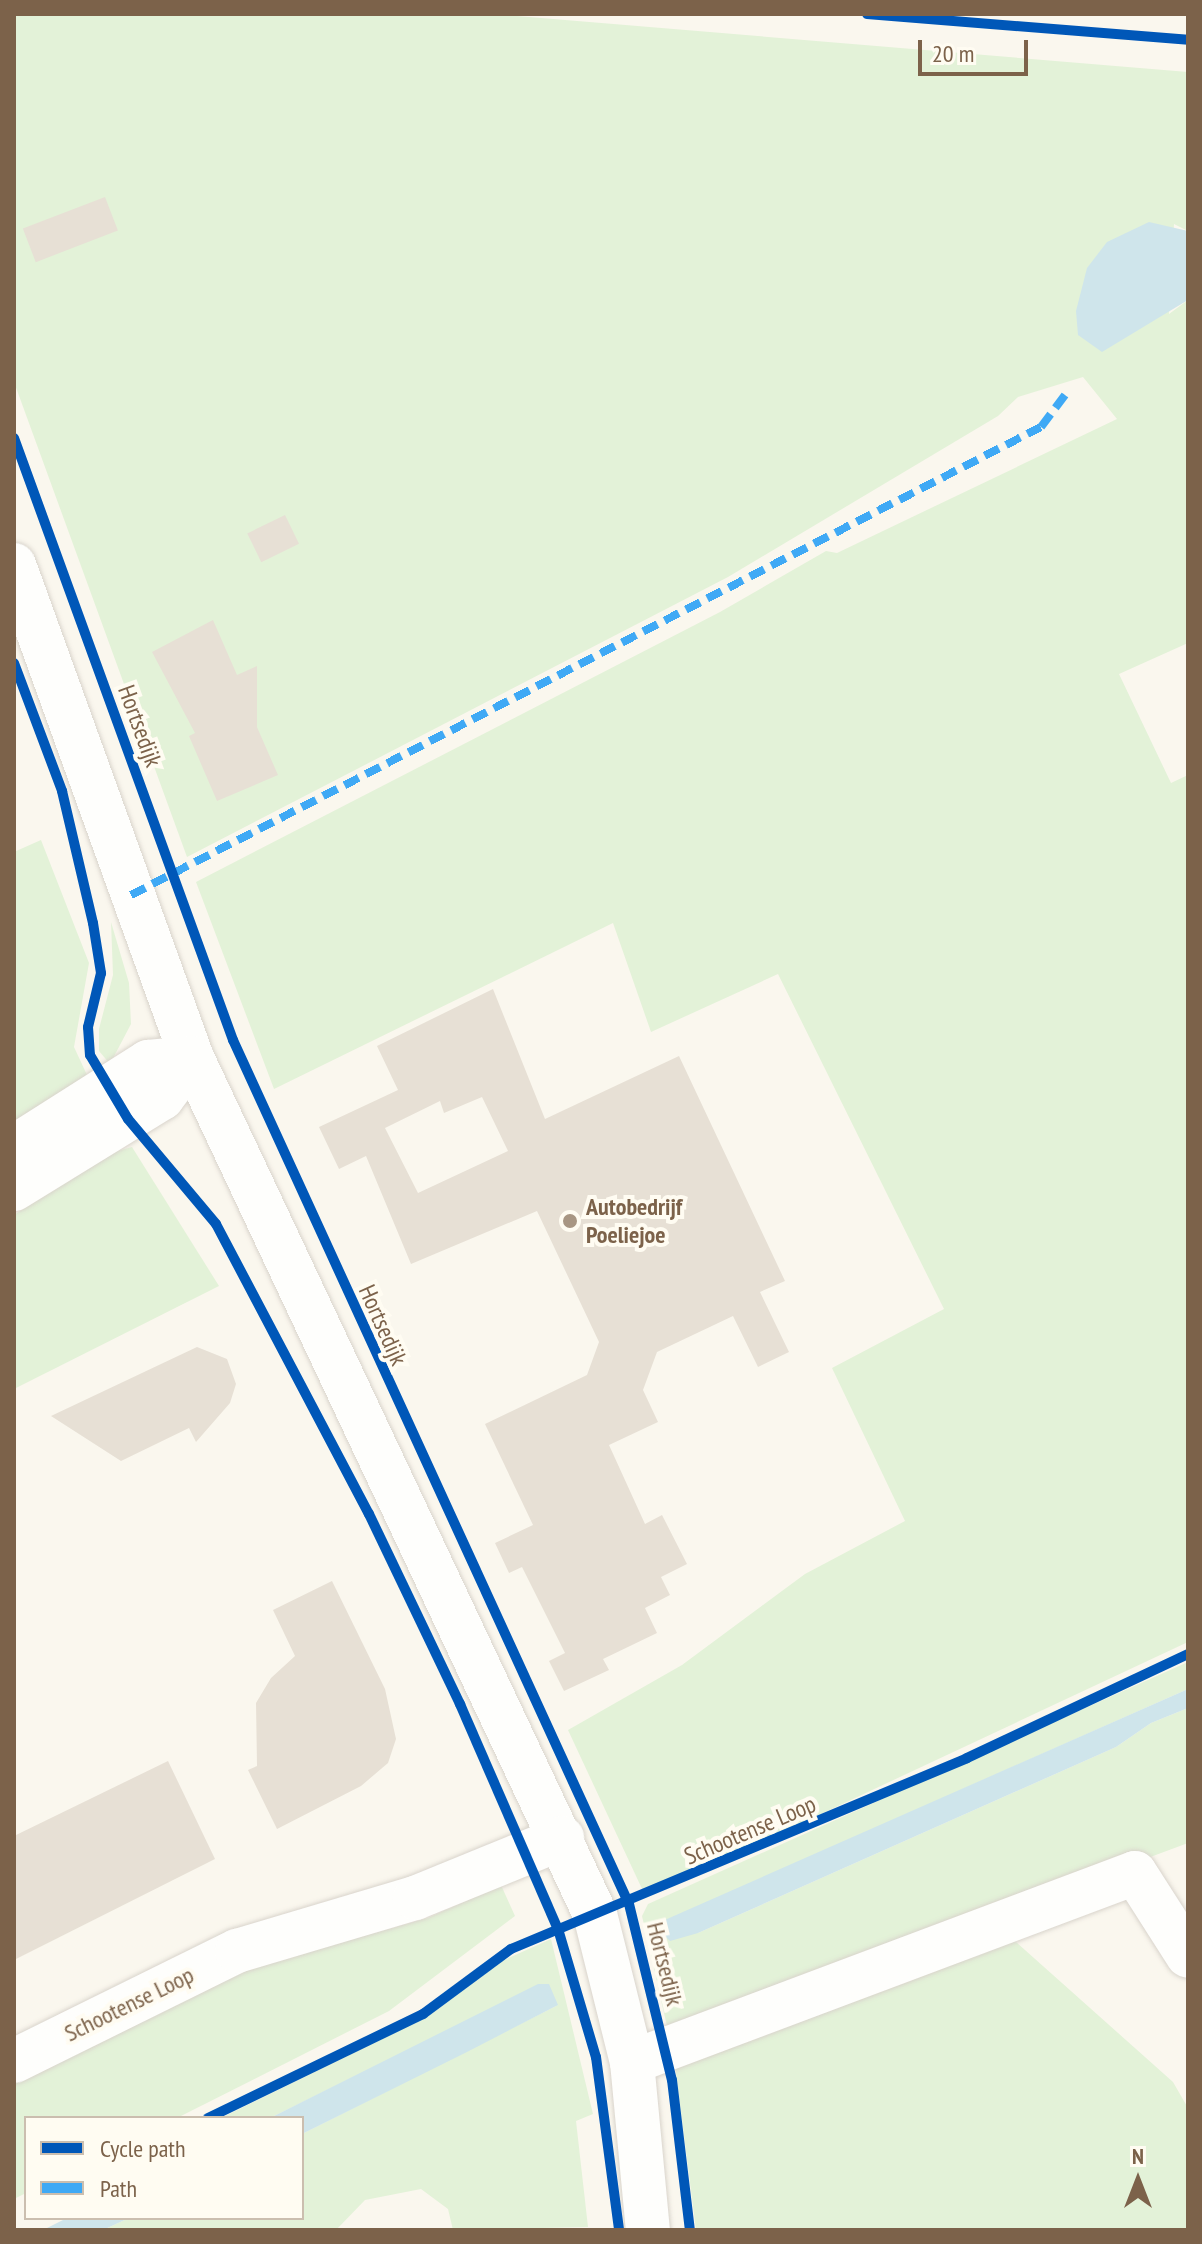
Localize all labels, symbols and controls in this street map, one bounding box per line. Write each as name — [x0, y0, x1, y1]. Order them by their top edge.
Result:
scale bar — [922, 24, 1032, 74]
text: 20 m — [932, 38, 974, 69]
street label: Hortsedijk — [112, 681, 168, 771]
place label: Autobedrijf Poeliejoe — [586, 1193, 682, 1249]
marker: Autobedrijf Poeliejoe — [561, 1212, 579, 1230]
street label: Hortsedijk — [353, 1280, 413, 1370]
street label: Schootense Loop — [680, 1789, 820, 1871]
street label: Hortsedijk — [641, 1919, 689, 2009]
street label: Schootense Loop — [60, 1960, 198, 2048]
legend — [24, 2116, 304, 2220]
text: Cycle path — [100, 2133, 186, 2164]
north arrow — [1098, 2140, 1178, 2220]
text: N — [1132, 2142, 1144, 2170]
text: Path — [100, 2173, 137, 2204]

